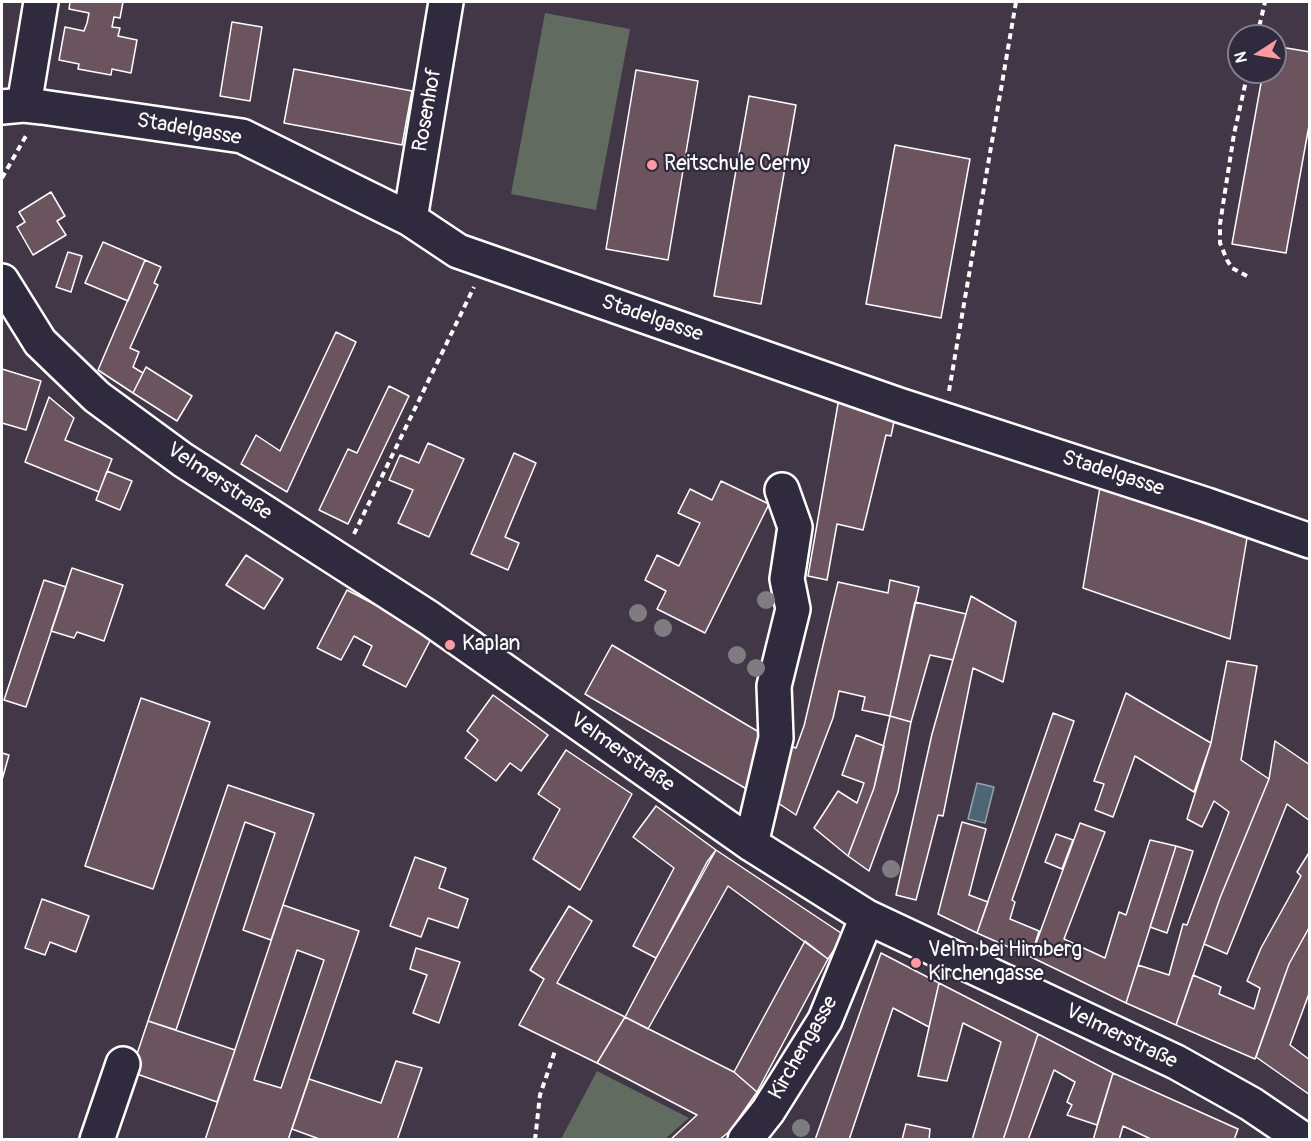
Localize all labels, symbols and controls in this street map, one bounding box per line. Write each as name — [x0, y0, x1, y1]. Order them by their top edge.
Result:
north arrow — [1227, 24, 1287, 84]
text: N — [1230, 50, 1252, 65]
street label: Rosenhof — [408, 66, 448, 154]
street label: Stadelgasse — [135, 108, 243, 152]
place label: Reitschule Cerny — [664, 152, 810, 178]
marker: Reitschule Cerny — [645, 158, 659, 172]
street label: Stadelgasse — [598, 290, 706, 348]
street label: Velmerstraße — [162, 438, 276, 526]
street label: Stadelgasse — [1059, 446, 1167, 502]
place label: Kaplan — [462, 632, 520, 658]
marker: Kaplan — [443, 638, 457, 652]
street label: Velmerstraße — [565, 708, 679, 798]
place label: Velm bei Himberg Kirchengasse — [928, 938, 1082, 988]
marker: Velm bei Himberg Kirchengasse — [909, 956, 923, 970]
street label: Kirchengasse — [764, 992, 844, 1104]
street label: Velmerstraße — [1061, 999, 1181, 1075]

